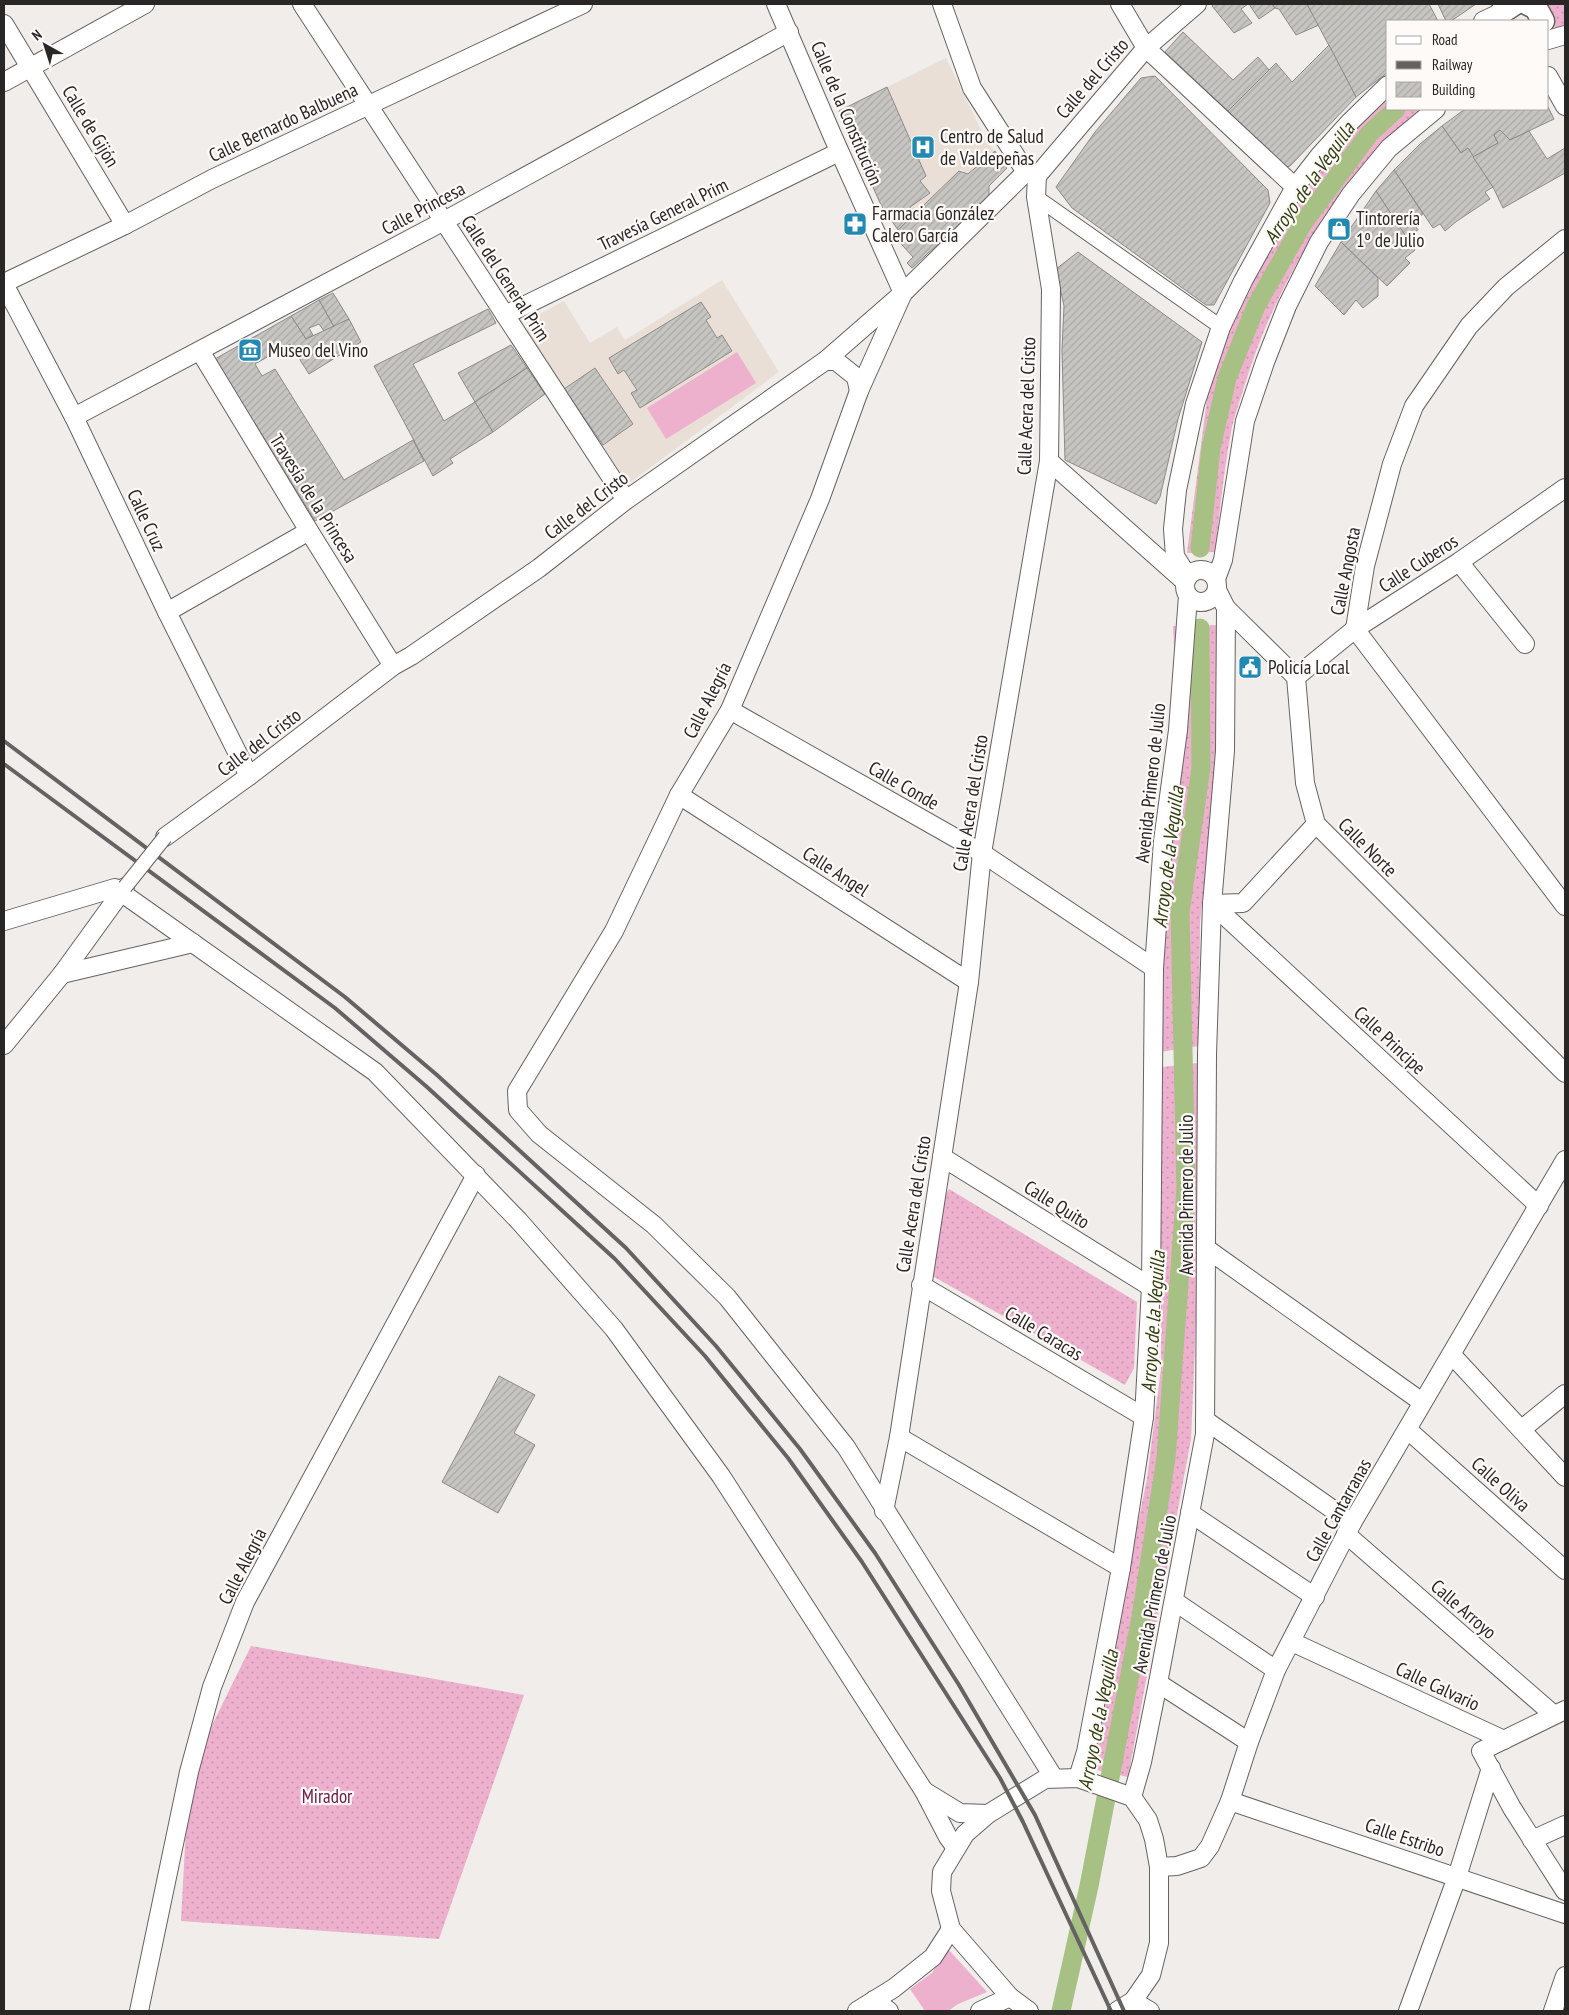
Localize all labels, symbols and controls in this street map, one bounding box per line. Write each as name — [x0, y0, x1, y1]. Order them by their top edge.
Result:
north arrow — [20, 20, 70, 70]
legend — [1386, 20, 1549, 110]
text: N — [28, 26, 45, 44]
text: Road — [1432, 30, 1458, 49]
street label: Calle del Cristo — [1051, 33, 1133, 123]
street label: Calle de la Constitución — [806, 37, 888, 189]
text: Railway — [1432, 55, 1473, 74]
street label: Calle Bernardo Balbuena — [205, 77, 361, 167]
text: Building — [1432, 80, 1475, 99]
street label: Calle de Gijón — [57, 81, 125, 171]
water label: Arroyo de la Veguilla — [1258, 116, 1361, 249]
place label: Centro de Salud de Valdepeñas — [940, 124, 1044, 170]
hospital icon: Centro de Salud de Valdepeñas — [910, 134, 936, 160]
street label: Travesía General Prim — [594, 172, 732, 256]
street label: Calle Princesa — [377, 176, 469, 240]
place label: Farmacia González Calero García — [872, 201, 995, 247]
place label: Tintorería 1º de Julio — [1356, 206, 1424, 252]
street label: Calle del General Prim — [456, 210, 556, 346]
pharmacy icon: Farmacia González Calero García — [842, 211, 868, 237]
shop icon: Tintorería 1º de Julio — [1326, 216, 1352, 242]
museum icon: Museo del Vino — [237, 337, 263, 363]
street label: Calle Acera del Cristo — [1012, 337, 1040, 475]
place label: Museo del Vino — [268, 338, 368, 362]
street label: Travesía de la Princesa — [265, 429, 363, 567]
street label: Calle del Cristo — [539, 466, 633, 544]
street label: Calle Cruz — [122, 485, 172, 555]
street label: Calle Angosta — [1325, 525, 1365, 617]
street label: Calle Cuberos — [1374, 529, 1462, 597]
public building icon: Policía Local — [1237, 654, 1263, 680]
place label: Policía Local — [1268, 655, 1350, 679]
street label: Calle Alegría — [678, 658, 736, 742]
street label: Avenida Primero de Julio — [1130, 702, 1170, 864]
street label: Calle del Cristo — [212, 703, 306, 781]
street label: Calle Acera del Cristo — [947, 733, 993, 873]
street label: Calle Conde — [864, 755, 944, 815]
water label: Arroyo de la Veguilla — [1146, 784, 1190, 929]
street label: Calle Norte — [1333, 812, 1403, 882]
street label: Calle Angel — [798, 841, 874, 902]
street label: Calle Principe — [1349, 1001, 1431, 1079]
street label: Avenida Primero de Julio — [1174, 1115, 1198, 1275]
street label: Calle Acera del Cristo — [890, 1134, 936, 1274]
street label: Calle Quito — [1020, 1175, 1094, 1233]
water label: Arroyo de la Veguilla — [1135, 1249, 1171, 1394]
street label: Calle Caracas — [1001, 1300, 1087, 1366]
street label: Calle Oliva — [1467, 1451, 1535, 1517]
street label: Calle Cantarranas — [1300, 1454, 1376, 1566]
street label: Avenida Primero de Julio — [1127, 1513, 1181, 1675]
street label: Calle Alegría — [213, 1524, 271, 1608]
street label: Calle Arroyo — [1426, 1574, 1502, 1644]
water label: Arroyo de la Veguilla — [1072, 1647, 1125, 1792]
street label: Calle Calvario — [1392, 1656, 1484, 1716]
park label: Mirador — [302, 1784, 353, 1808]
street label: Calle Estribo — [1362, 1812, 1448, 1862]

